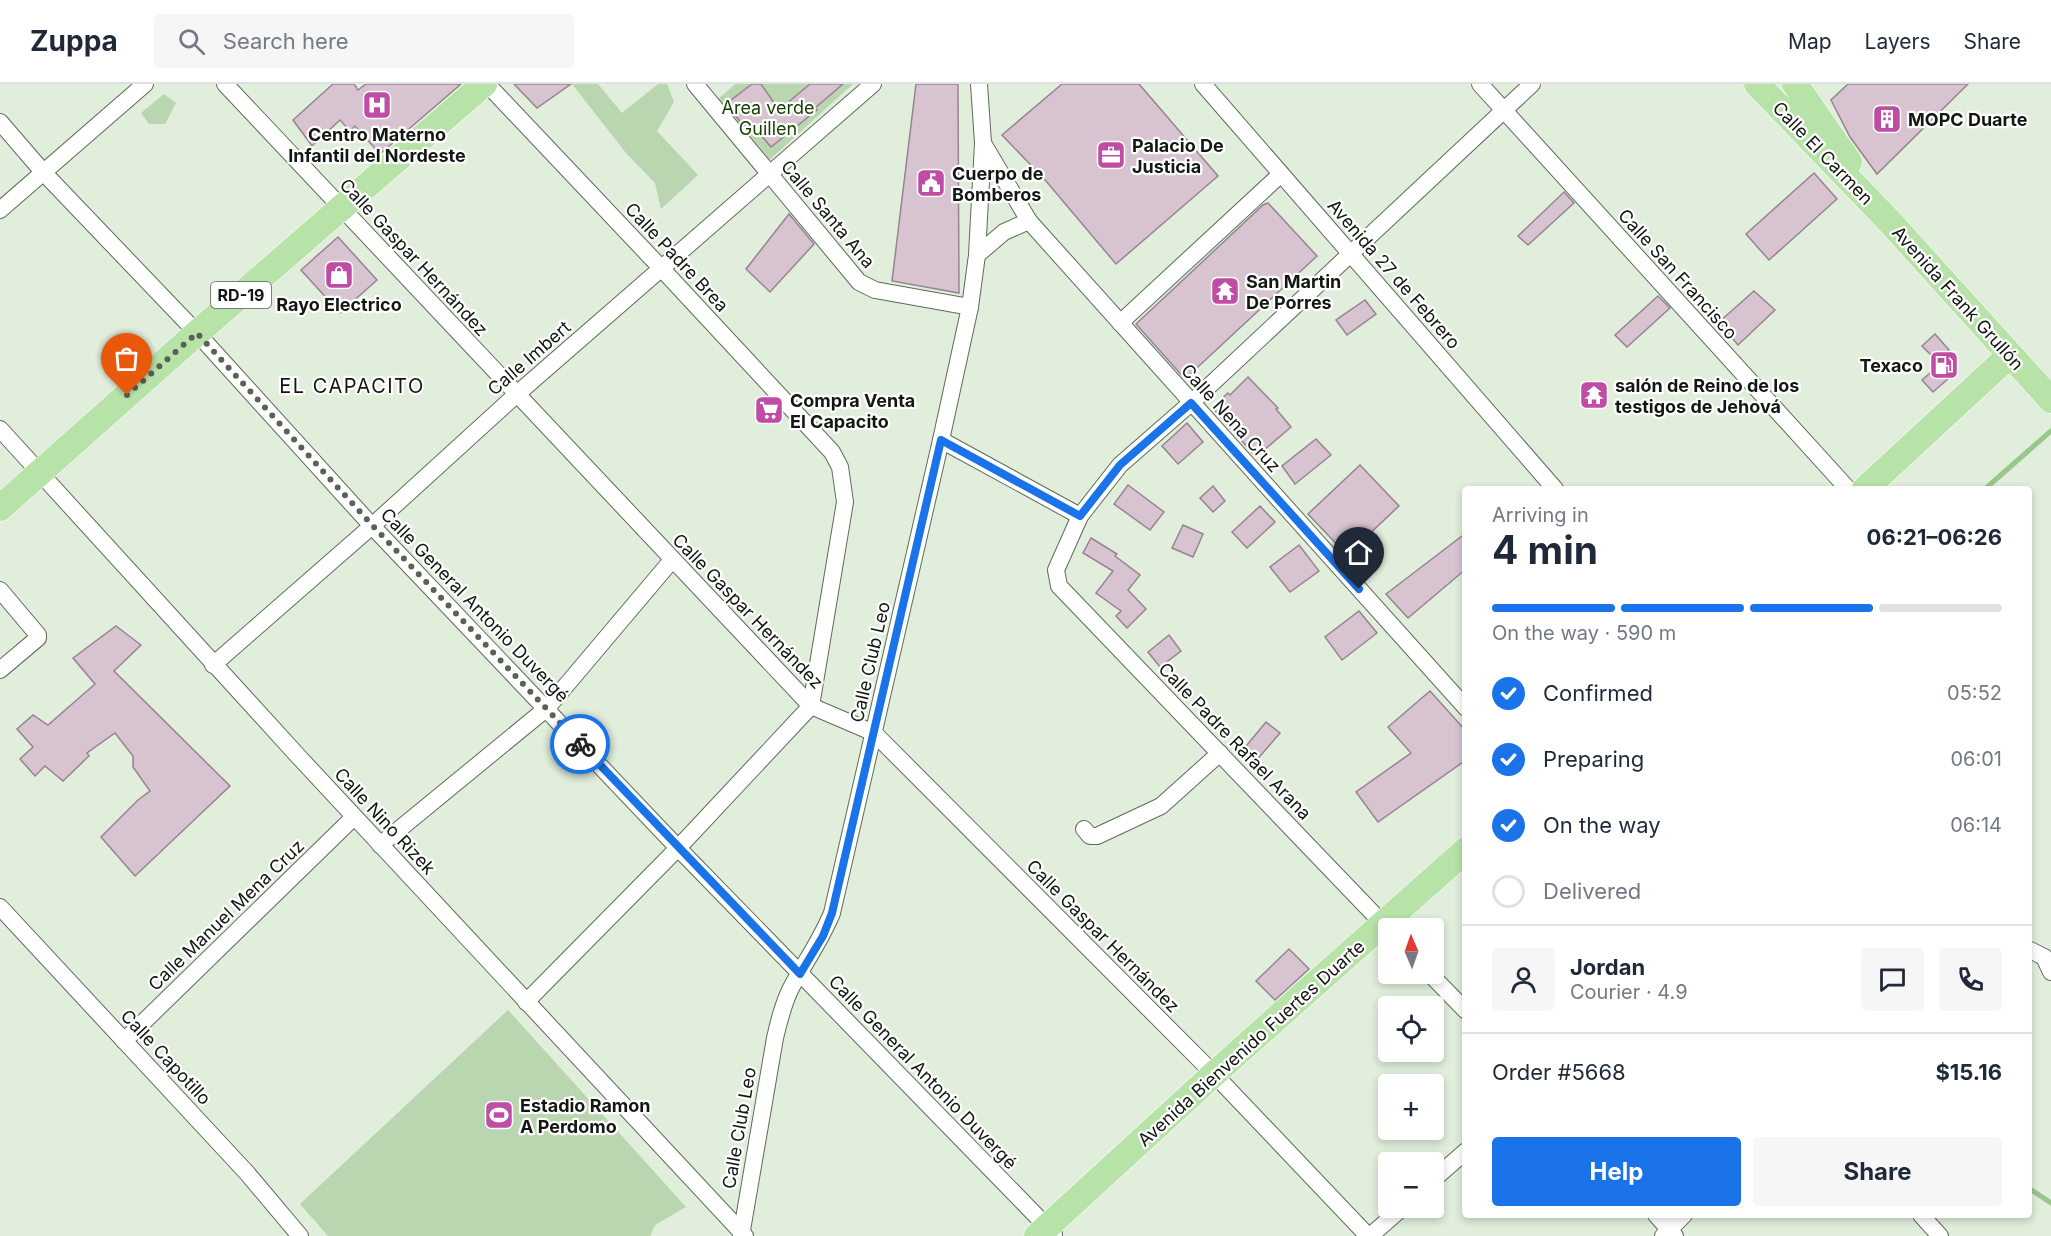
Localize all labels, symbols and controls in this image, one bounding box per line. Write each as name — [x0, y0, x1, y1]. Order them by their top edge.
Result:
search box — [154, 14, 574, 68]
text: Zuppa — [30, 24, 118, 58]
icon: search — [175, 25, 208, 58]
text: Search here — [223, 28, 349, 54]
text: Map — [1788, 29, 1832, 54]
text: Layers — [1865, 29, 1931, 54]
text: Share — [1964, 29, 2021, 54]
hospital icon: Centro Materno Infantil del Nordeste — [361, 89, 393, 121]
park label: Area verde Guillen — [722, 97, 815, 139]
street label: Calle El Carmen — [1769, 97, 1877, 209]
building icon: MOPC Duarte — [1871, 103, 1903, 135]
place label: MOPC Duarte — [1908, 109, 2028, 130]
place label: Centro Materno Infantil del Nordeste — [288, 124, 466, 166]
place label: Palacio De Justicia — [1132, 135, 1224, 177]
office icon: Palacio De Justicia — [1095, 139, 1127, 171]
street label: Calle Santa Ana — [777, 156, 879, 272]
place label: Cuerpo de Bomberos — [952, 163, 1044, 205]
public building icon: Cuerpo de Bomberos — [915, 167, 947, 199]
street label: Calle Gaspar Hernández — [336, 174, 492, 340]
street label: Avenida 27 de Febrero — [1323, 195, 1465, 353]
street label: Calle Padre Brea — [621, 198, 733, 316]
street label: Calle San Francisco — [1614, 205, 1742, 343]
street label: Avenida Frank Grullón — [1888, 222, 2028, 374]
shop icon: Rayo Electrico — [323, 259, 355, 291]
place label: San Martin De Porres — [1246, 271, 1341, 313]
temple icon: San Martin De Porres — [1209, 275, 1241, 307]
road number: RD-19 — [211, 282, 271, 308]
place label: Rayo Electrico — [276, 294, 402, 315]
street label: Calle Imbert — [483, 316, 575, 400]
pin — [101, 333, 152, 395]
icon: bag — [110, 342, 143, 375]
fuel station icon: Texaco — [1928, 349, 1960, 381]
place label: Texaco — [1860, 355, 1923, 376]
street label: Calle Nena Cruz — [1177, 360, 1285, 476]
district label: EL CAPACITO — [279, 374, 425, 398]
place label: salón de Reino de los testigos de Jehová — [1615, 375, 1799, 417]
temple icon: salón de Reino de los testigos de Jehová — [1578, 379, 1610, 411]
place label: Compra Venta El Capacito — [790, 390, 915, 432]
supermarket icon: Compra Venta El Capacito — [753, 394, 785, 426]
text: Arriving in — [1492, 503, 1589, 527]
street label: Calle General Antonio Duvergé — [377, 504, 573, 706]
text: 06:21–06:26 — [1867, 524, 2002, 550]
text: 4 min — [1492, 526, 1598, 573]
pin — [1333, 527, 1384, 589]
street label: Calle Gaspar Hernández — [668, 529, 828, 693]
icon: home — [1342, 536, 1375, 569]
street label: Calle Club Leo — [846, 600, 894, 724]
text: On the way · 590 m — [1492, 621, 1676, 645]
street label: Calle Padre Rafael Arana — [1154, 658, 1316, 824]
icon: check — [1492, 677, 1525, 710]
text: Confirmed — [1543, 680, 1653, 706]
text: 05:52 — [1947, 681, 2002, 705]
courier — [550, 714, 610, 774]
icon: bike — [564, 728, 597, 761]
icon: check — [1492, 743, 1525, 776]
text: Preparing — [1543, 746, 1644, 772]
text: 06:01 — [1950, 747, 2002, 771]
street label: Calle Nino Rizek — [330, 763, 440, 879]
icon: check — [1492, 809, 1525, 842]
text: On the way — [1543, 812, 1661, 838]
text: 06:14 — [1950, 813, 2002, 837]
street label: Calle Manuel Mena Cruz — [144, 835, 308, 995]
street label: Calle Gaspar Hernández — [1022, 855, 1184, 1017]
text: Delivered — [1543, 878, 1641, 904]
north arrow — [1378, 918, 1444, 984]
map controls — [1378, 918, 1444, 1218]
street label: Avenida Bienvenido Fuertes Duarte — [1133, 936, 1369, 1150]
button: person — [1492, 948, 1555, 1011]
button: chat — [1861, 948, 1924, 1011]
button: phone — [1939, 948, 2002, 1011]
text: Jordan — [1570, 954, 1645, 980]
street label: Calle General Antonio Duvergé — [825, 971, 1021, 1173]
text: Courier · 4.9 — [1570, 980, 1688, 1004]
button: locate — [1378, 996, 1444, 1062]
street label: Calle Capotillo — [117, 1005, 215, 1109]
text: Order #5668 — [1492, 1059, 1626, 1085]
text: $15.16 — [1935, 1059, 2002, 1085]
street label: Calle Club Leo — [718, 1065, 760, 1191]
button: + — [1378, 1074, 1444, 1140]
place label: Estadio Ramon A Perdomo — [520, 1095, 651, 1137]
sports icon: Estadio Ramon A Perdomo — [483, 1099, 515, 1131]
button: Help — [1492, 1137, 1741, 1206]
button: Share — [1753, 1137, 2002, 1206]
button: − — [1378, 1152, 1444, 1218]

